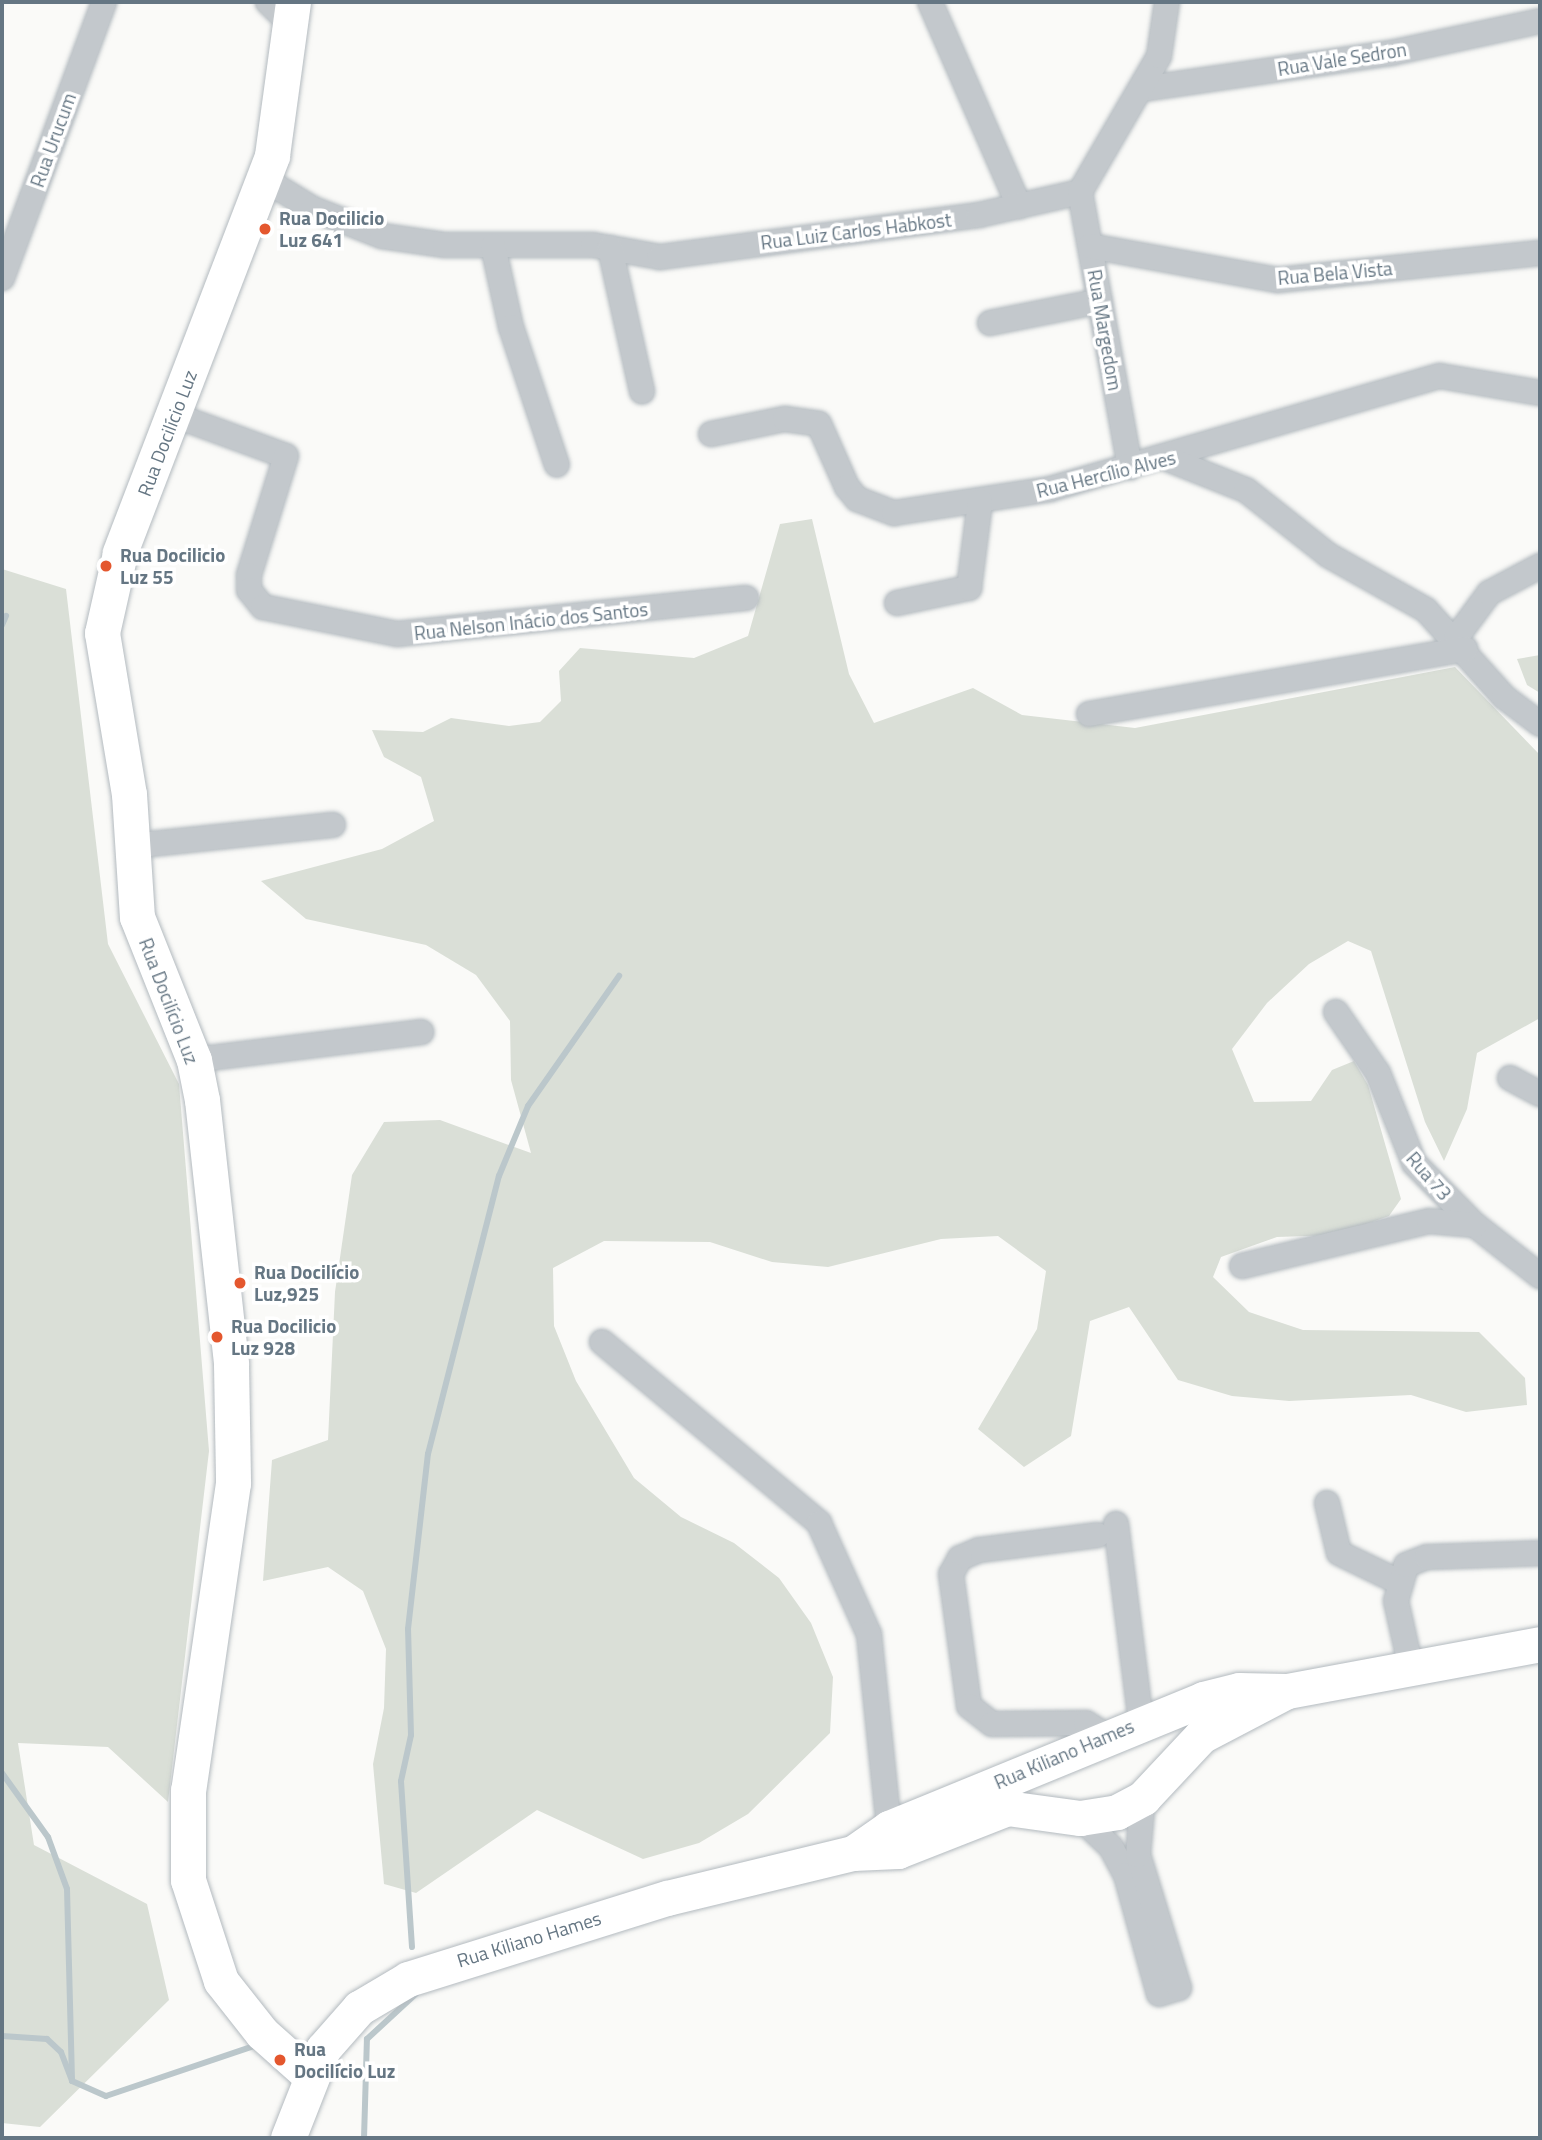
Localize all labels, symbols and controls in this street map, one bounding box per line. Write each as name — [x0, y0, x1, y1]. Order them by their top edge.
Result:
street label: Rua Vale Sedron — [1276, 38, 1408, 80]
street label: Rua Urucum — [25, 90, 81, 190]
place label: Rua Docilicio Luz 641 — [279, 207, 384, 251]
street label: Rua Luiz Carlos Habkost — [759, 208, 953, 254]
marker: Rua Docilicio Luz 641 — [257, 221, 273, 237]
street label: Rua Bela Vista — [1277, 257, 1393, 289]
street label: Rua Margedom — [1083, 268, 1127, 392]
street label: Rua Docilício Luz — [133, 367, 201, 499]
street label: Rua Hercílio Alves — [1034, 446, 1178, 502]
place label: Rua Docilicio Luz 55 — [120, 544, 225, 588]
marker: Rua Docilicio Luz 55 — [98, 558, 114, 574]
street label: Rua Nelson Inácio dos Santos — [413, 597, 649, 645]
street label: Rua Docilício Luz — [135, 935, 203, 1067]
street label: Rua 73 — [1402, 1147, 1456, 1205]
place label: Rua Docilício Luz,925 — [254, 1261, 359, 1305]
marker: Rua Docilício Luz,925 — [232, 1275, 248, 1291]
place label: Rua Docilicio Luz 928 — [231, 1315, 336, 1359]
marker: Rua Docilicio Luz 928 — [209, 1329, 225, 1345]
street label: Rua Kiliano Hames — [991, 1714, 1137, 1794]
street label: Rua Kiliano Hames — [454, 1906, 604, 1972]
place label: Rua Docilício Luz — [294, 2038, 395, 2082]
marker: Rua Docilício Luz — [272, 2052, 288, 2068]

